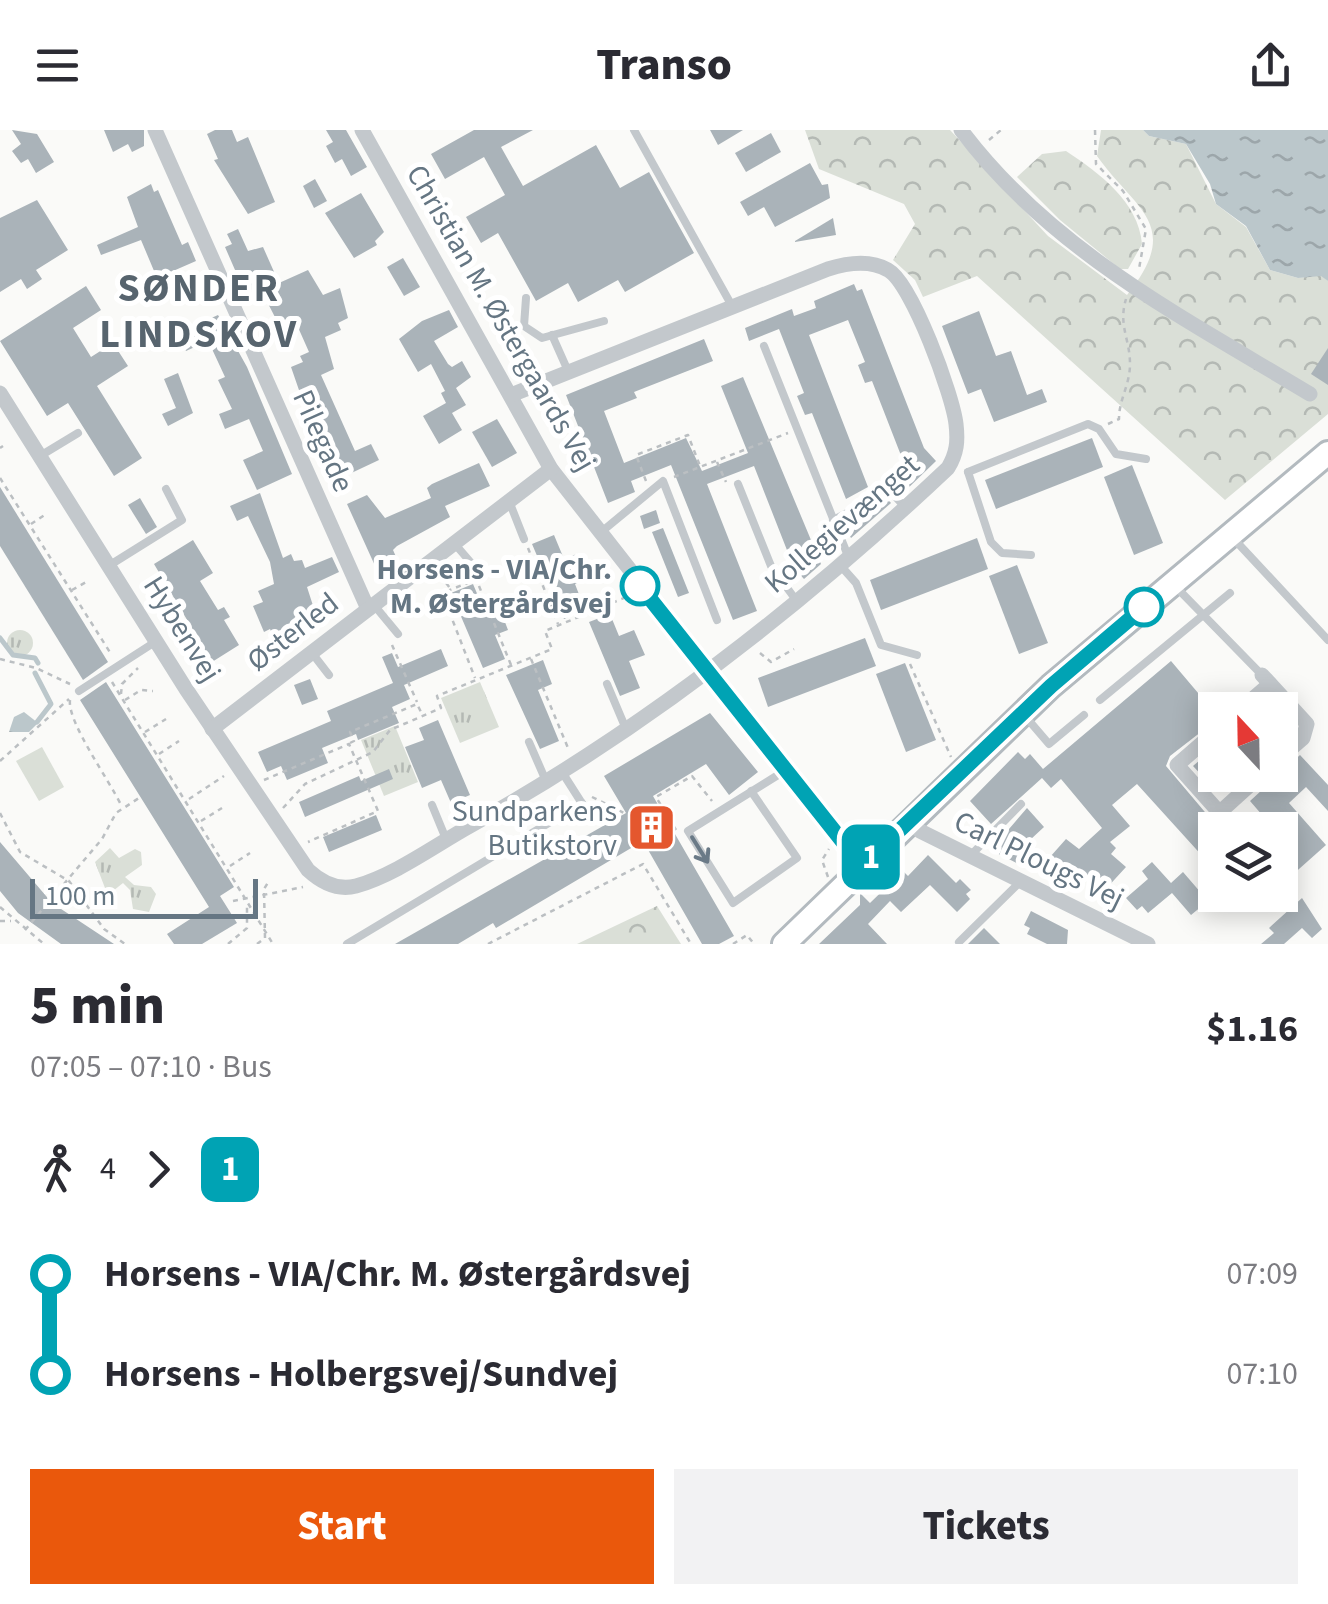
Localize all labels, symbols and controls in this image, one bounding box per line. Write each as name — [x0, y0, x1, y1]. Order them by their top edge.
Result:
text: Transo — [596, 33, 732, 97]
icon: menu — [30, 38, 85, 93]
icon: share — [1243, 38, 1298, 93]
street label: Christian M. Østergaards Vej — [395, 157, 607, 479]
district label: SØNDER LINDSKOV — [99, 260, 299, 363]
street label: Pilegade — [281, 383, 365, 499]
street label: Kollegievænget — [755, 444, 929, 604]
place label: Horsens - VIA/Chr. M. Østergårdsvej — [377, 548, 612, 625]
marker: Horsens - VIA/Chr. M. Østergårdsvej — [621, 567, 659, 605]
street label: Hybenvej — [133, 568, 231, 690]
street label: Østerled — [238, 582, 348, 682]
unlabelled marker — [1125, 588, 1163, 626]
north arrow — [1198, 692, 1298, 792]
map controls — [1198, 692, 1298, 912]
place label: Sundparkens Butikstorv — [452, 790, 617, 867]
street label: Carl Plougs Vej — [947, 800, 1131, 920]
building icon: Sundparkens Butikstorv — [626, 802, 678, 854]
button: layers — [1198, 812, 1298, 912]
line badge: 1 — [838, 824, 904, 890]
text: 1 — [862, 832, 880, 882]
one-way arrow — [689, 835, 710, 864]
scale bar — [30, 874, 258, 918]
text: 100 m — [45, 876, 116, 916]
text: 5 min — [30, 967, 165, 1045]
text: $1.16 — [1206, 1002, 1298, 1056]
text: 07:05 – 07:10 · Bus — [30, 1044, 272, 1090]
icon: walk — [30, 1142, 85, 1197]
icon: forward — [131, 1142, 186, 1197]
text: 1 — [221, 1144, 239, 1194]
text: 4 — [100, 1146, 116, 1192]
text: Horsens - VIA/Chr. M. Østergårdsvej — [104, 1247, 691, 1301]
text: 07:09 — [1226, 1251, 1298, 1297]
text: Horsens - Holbergsvej/Sundvej — [104, 1347, 618, 1401]
text: 07:10 — [1226, 1351, 1298, 1397]
button: Start — [30, 1469, 654, 1584]
button: Tickets — [674, 1469, 1298, 1584]

